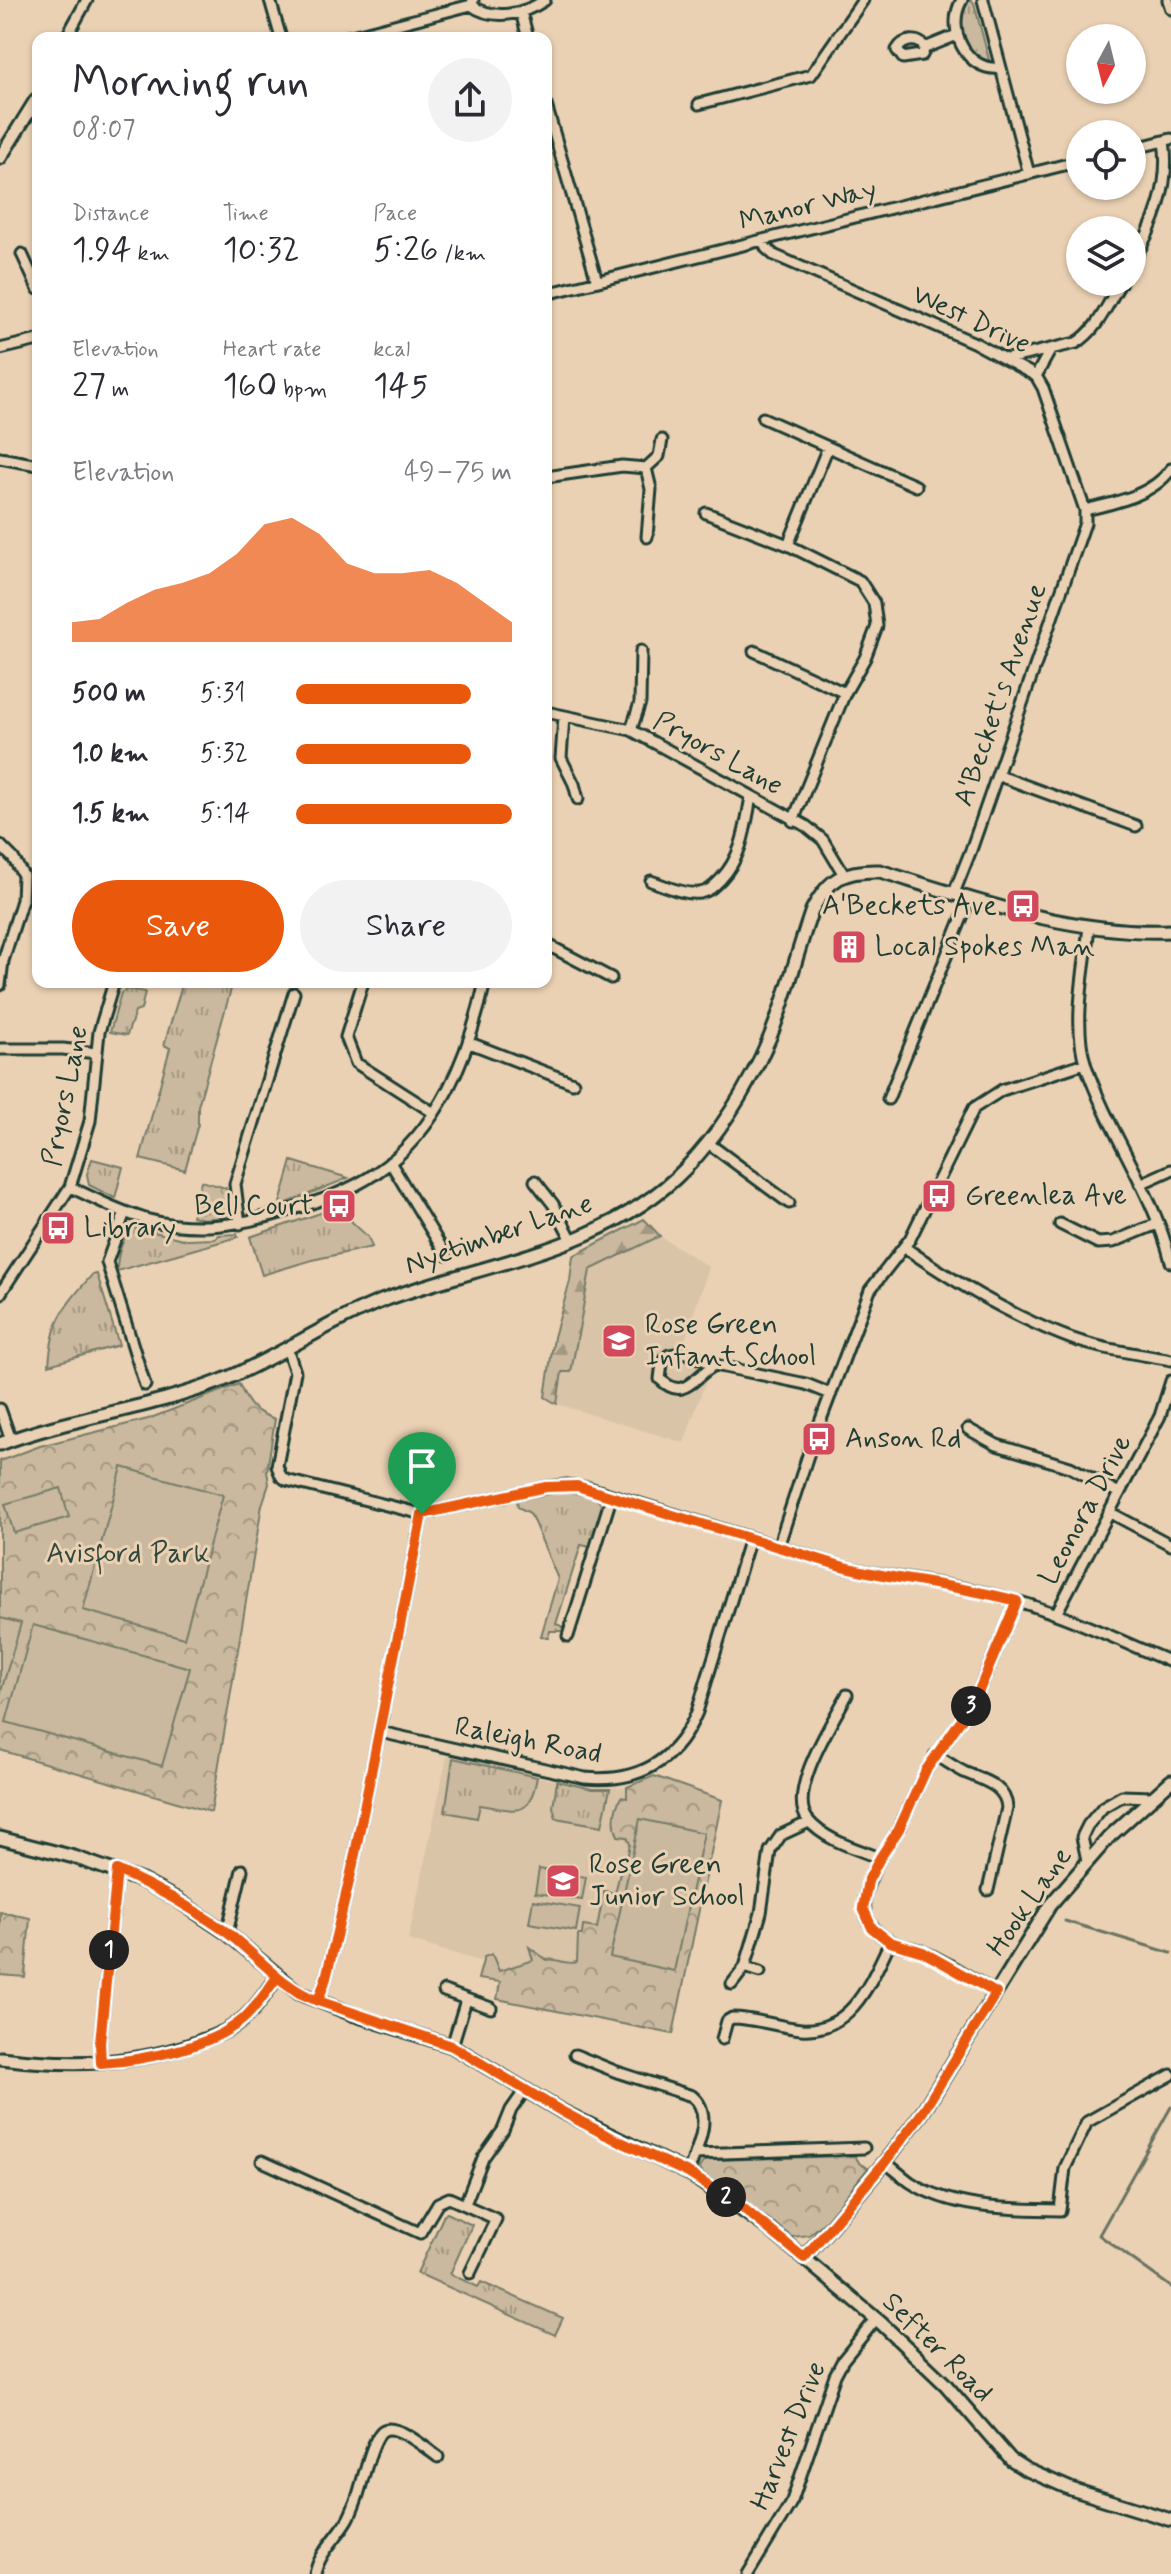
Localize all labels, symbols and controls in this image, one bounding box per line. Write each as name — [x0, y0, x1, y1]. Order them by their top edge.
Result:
north arrow — [1066, 24, 1146, 104]
map controls — [1066, 24, 1146, 296]
text: Morning run — [72, 54, 309, 112]
button: share — [428, 58, 512, 142]
text: 08:07 — [72, 113, 135, 147]
button: locate — [1066, 120, 1146, 200]
street label: Manor Way — [736, 171, 880, 241]
text: Distance — [72, 200, 149, 228]
text: Time — [223, 200, 269, 228]
text: Pace — [373, 200, 417, 228]
button: layers — [1066, 216, 1146, 296]
text: 1.94 — [72, 228, 132, 273]
text: 10:32 — [223, 228, 300, 273]
text: 5:26 — [373, 228, 438, 273]
text: km — [132, 240, 170, 268]
text: /km — [438, 240, 486, 268]
street label: West Drive — [906, 276, 1036, 364]
text: Elevation — [72, 336, 159, 364]
text: Heart rate — [223, 336, 321, 364]
text: kcal — [373, 336, 410, 364]
text: 27 — [72, 364, 106, 409]
text: 160 — [223, 364, 277, 409]
text: 145 — [373, 364, 428, 409]
text: m — [106, 376, 129, 404]
text: bpm — [277, 376, 327, 404]
text: Elevation — [72, 456, 174, 490]
text: 49–75 m — [404, 456, 512, 490]
street label: A'Becket's Avenue — [946, 579, 1056, 811]
text: 500 m — [72, 677, 146, 711]
text: 5:31 — [200, 677, 245, 711]
street label: Pryors Lane — [647, 703, 789, 805]
text: 1.0 km — [72, 737, 149, 771]
text: 5:32 — [200, 737, 248, 771]
text: 1.5 km — [72, 797, 150, 831]
text: 5:14 — [200, 797, 250, 831]
button: Save — [72, 880, 284, 972]
button: Share — [300, 880, 512, 972]
bus stop icon: A'Beckets Ave — [1004, 887, 1042, 925]
place label: A'Beckets Ave — [822, 888, 997, 925]
building icon: Local Spokes Man — [830, 928, 868, 966]
place label: Local Spokes Man — [875, 929, 1095, 966]
street label: Pryors Lane — [34, 1022, 98, 1170]
bus stop icon: Greenlea Ave — [920, 1177, 958, 1215]
place label: Greenlea Ave — [965, 1178, 1127, 1215]
street label: Nyetimber Lane — [400, 1186, 598, 1284]
bus stop icon: Bell Court — [320, 1187, 358, 1225]
place label: Bell Court — [194, 1188, 313, 1225]
bus stop icon: Library — [39, 1209, 77, 1247]
place label: Library — [84, 1210, 176, 1247]
place label: Rose Green Infant School — [645, 1307, 816, 1376]
school or university icon: Rose Green Infant School — [600, 1322, 638, 1360]
bus stop icon: Anson Rd — [800, 1420, 838, 1458]
place label: Anson Rd — [845, 1421, 961, 1458]
street label: Leonora Drive — [1031, 1428, 1141, 1592]
pin — [388, 1432, 456, 1514]
icon: arrive — [400, 1444, 444, 1488]
park label: Avisford Park — [46, 1536, 210, 1575]
pin: 3 — [951, 1686, 991, 1726]
text: 3 — [966, 1692, 976, 1720]
street label: Raleigh Road — [451, 1709, 605, 1773]
street label: Hook Lane — [979, 1840, 1081, 1964]
place label: Rose Green Junior School — [589, 1847, 745, 1916]
school or university icon: Rose Green Junior School — [544, 1862, 582, 1900]
pin: 1 — [89, 1930, 129, 1970]
text: 1 — [104, 1936, 114, 1964]
pin: 2 — [706, 2177, 746, 2217]
text: 2 — [721, 2183, 731, 2211]
street label: Sefter Road — [874, 2285, 1000, 2411]
street label: Harvest Drive — [742, 2356, 836, 2516]

